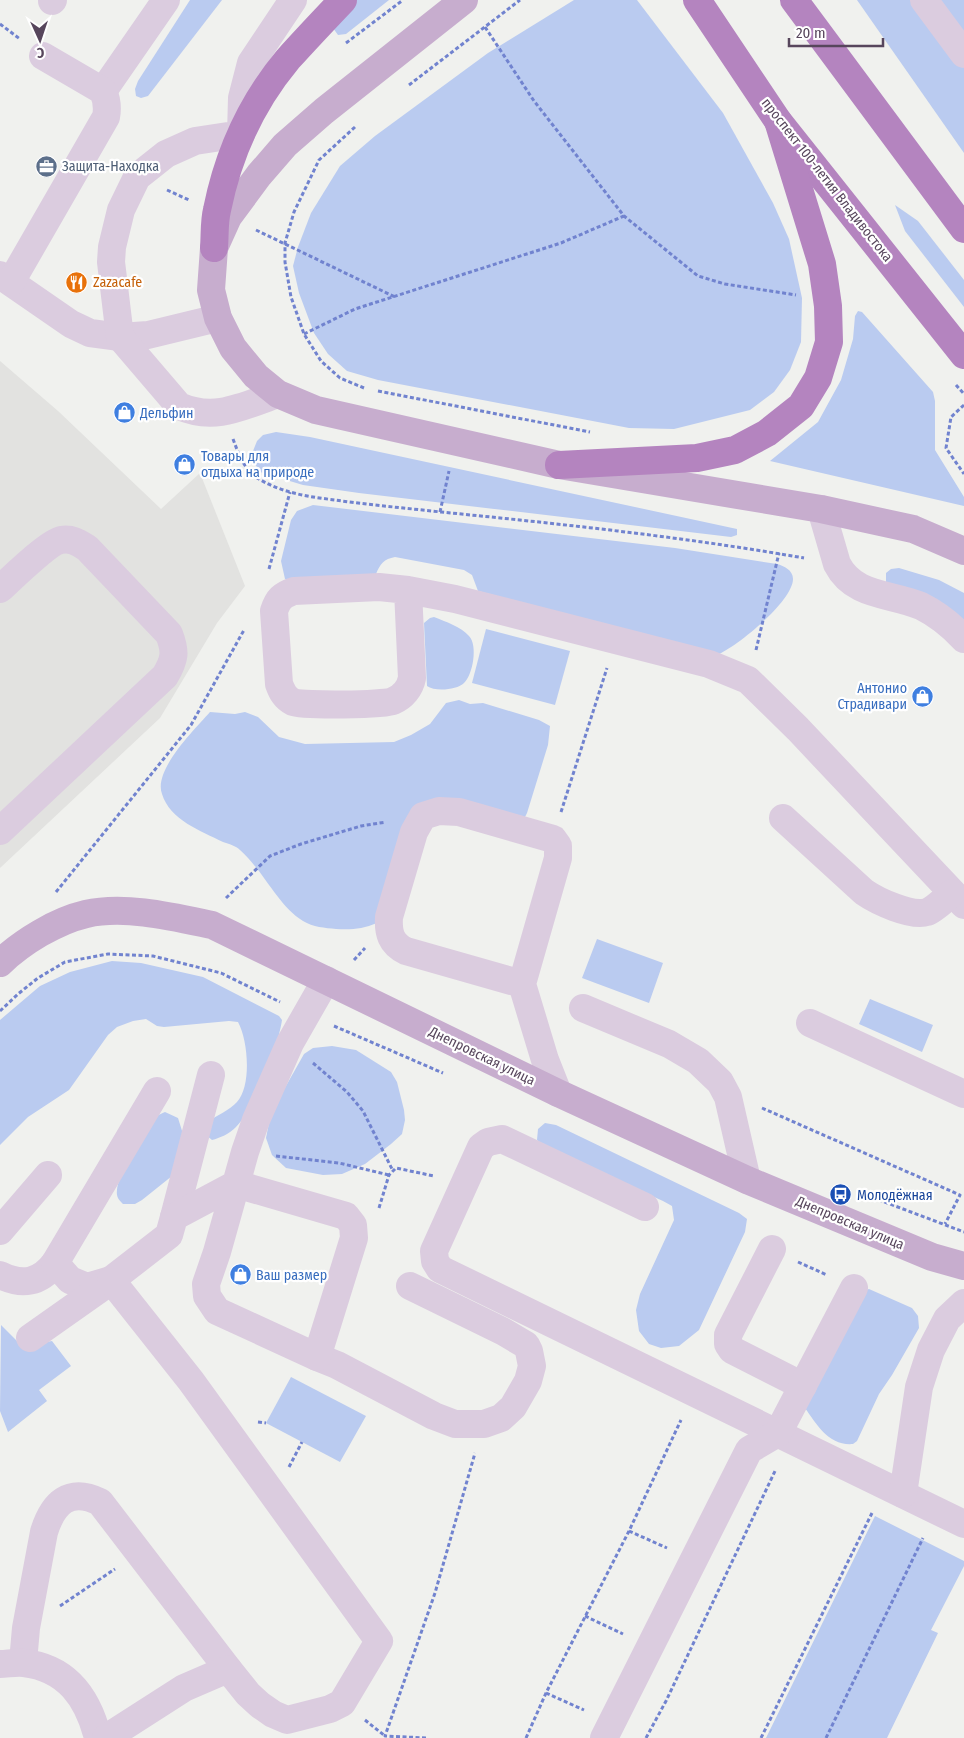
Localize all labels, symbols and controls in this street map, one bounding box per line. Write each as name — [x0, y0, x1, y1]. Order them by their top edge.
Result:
north arrow — [15, 15, 65, 65]
scale bar — [789, 15, 883, 47]
text: 20 m — [796, 24, 826, 42]
text: С — [36, 44, 45, 61]
street label: проспект 100-летия Владивостока — [758, 95, 896, 265]
office icon: Защита-Находка — [34, 154, 58, 178]
place label: Защита-Находка — [62, 158, 159, 175]
restaurant icon: Zazacafe — [65, 270, 89, 294]
place label: Zazacafe — [93, 274, 142, 291]
shop icon: Дельфин — [112, 401, 136, 425]
place label: Дельфин — [139, 405, 194, 422]
place label: Товары для отдыха на природе — [201, 448, 314, 481]
shop icon: Товары для отдыха на природе — [173, 452, 197, 476]
place label: Антонио Страдивари — [837, 680, 907, 713]
shop icon: Антонио Страдивари — [911, 684, 935, 708]
street label: Днепровская улица — [425, 1023, 538, 1089]
bus stop icon: Молодёжная — [829, 1183, 853, 1207]
place label: Молодёжная — [857, 1187, 933, 1204]
street label: Днепровская улица — [792, 1192, 907, 1254]
shop icon: Ваш размер — [228, 1263, 252, 1287]
place label: Ваш размер — [256, 1267, 327, 1284]

